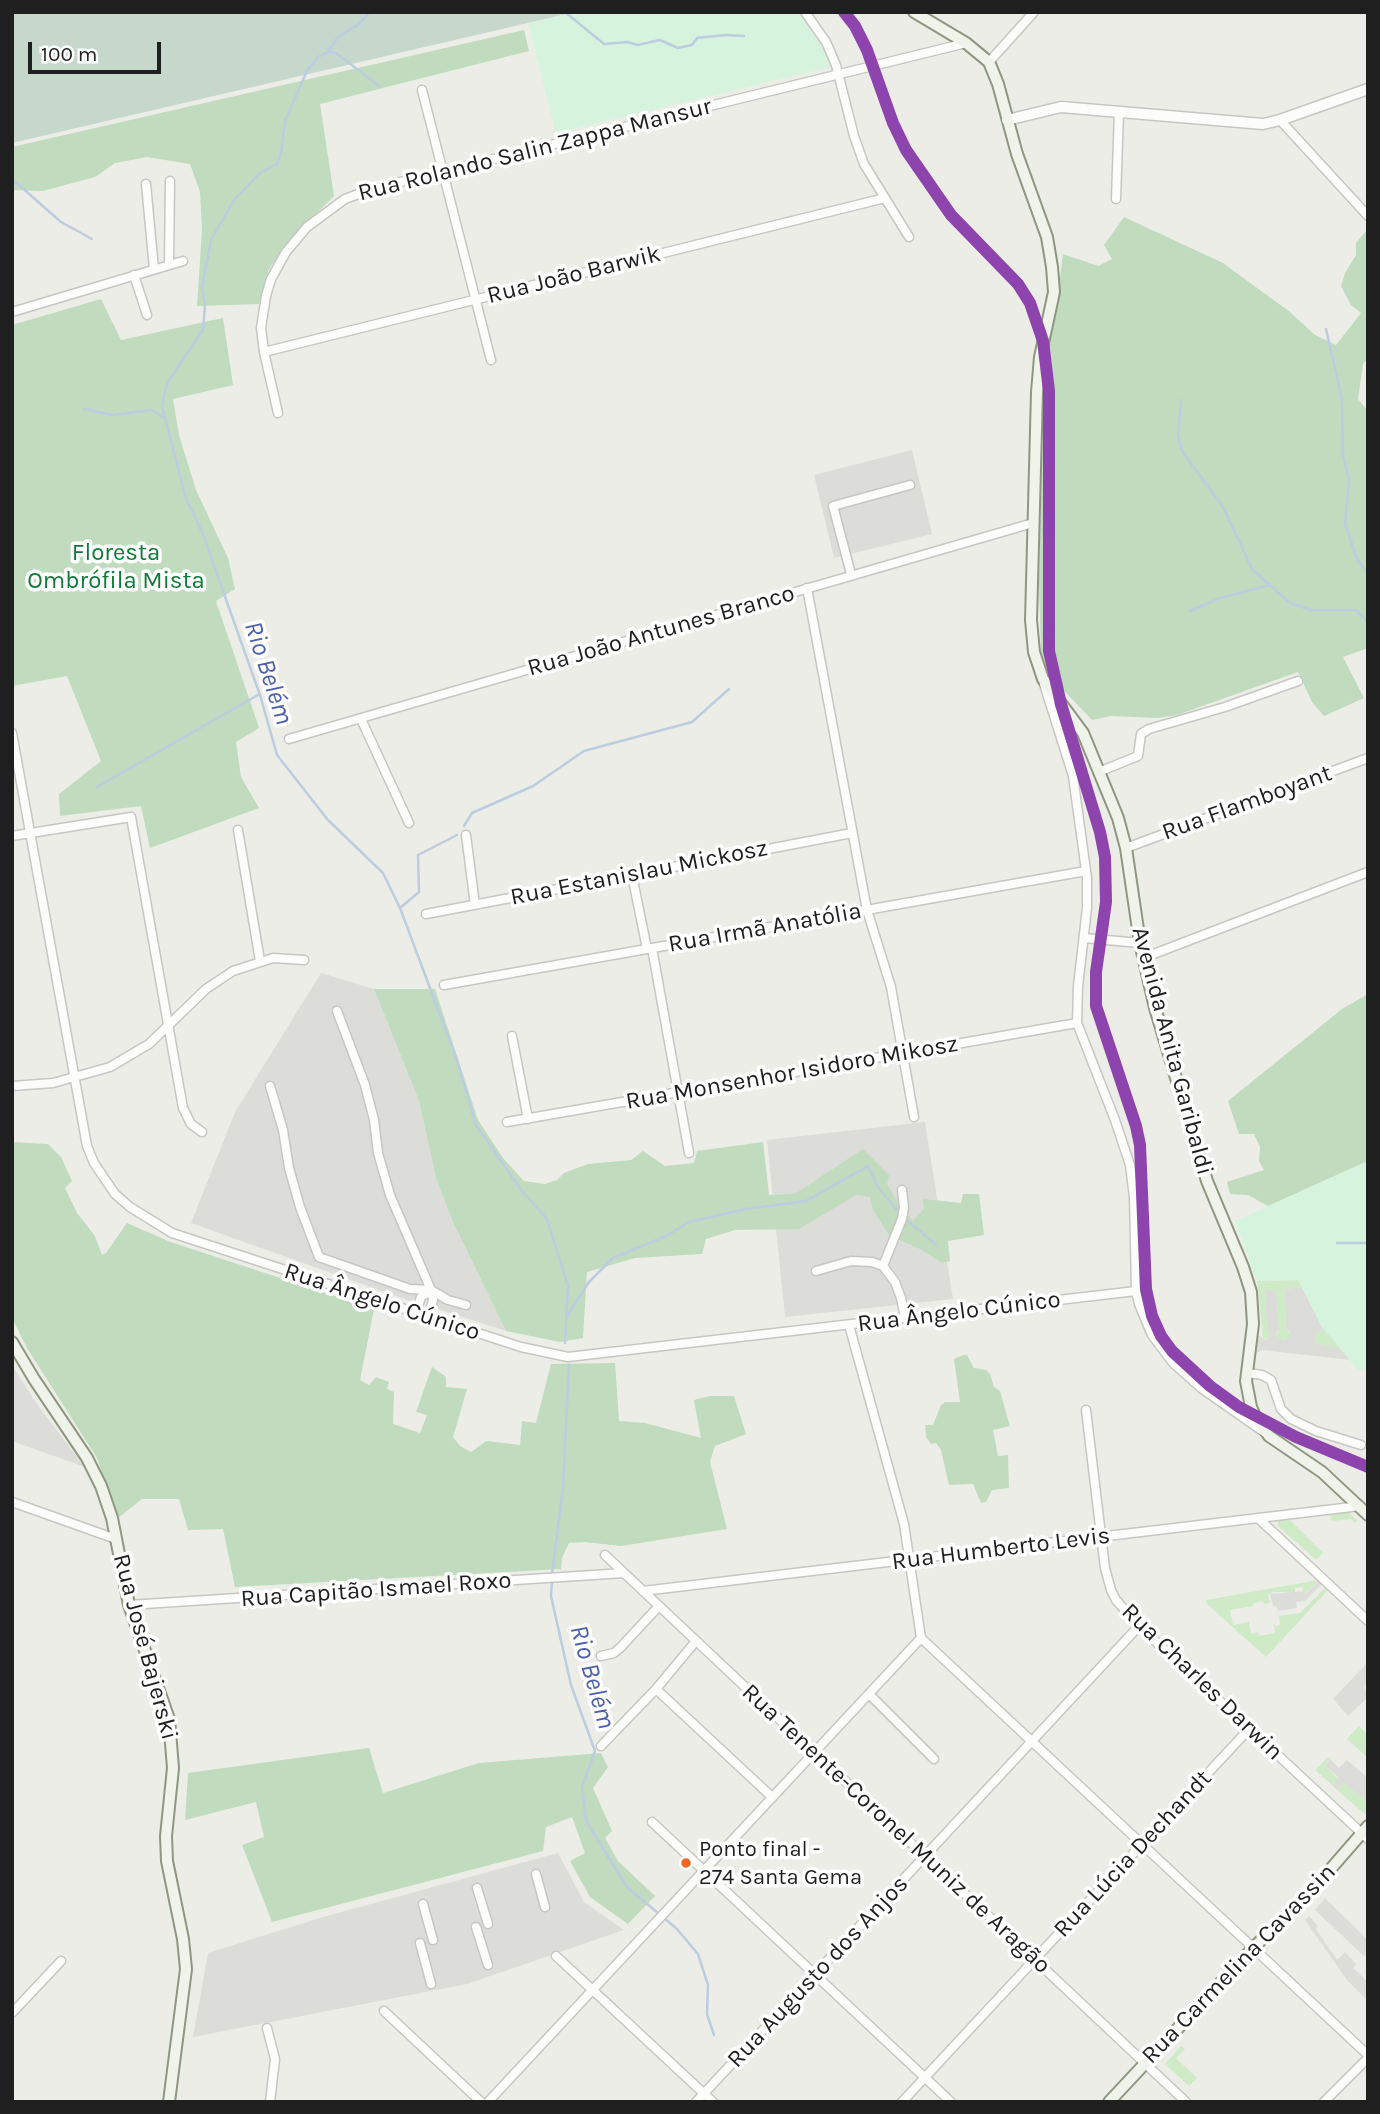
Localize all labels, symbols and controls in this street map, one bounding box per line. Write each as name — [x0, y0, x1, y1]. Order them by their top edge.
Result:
scale bar — [32, 28, 164, 72]
text: 100 m — [41, 42, 98, 66]
street label: Rua Rolando Salin Zappa Mansur — [355, 92, 715, 208]
street label: Rua João Barwik — [484, 240, 664, 310]
park label: Floresta Ombrófila Mista — [27, 539, 205, 595]
street label: Rua João Antunes Branco — [524, 579, 798, 683]
water label: Rio Belém — [237, 617, 299, 729]
street label: Rua Flamboyant — [1158, 759, 1336, 847]
street label: Rua Estanislau Mickosz — [508, 834, 770, 912]
street label: Rua Irmã Anatólia — [666, 897, 864, 959]
street label: Avenida Anita Garibaldi — [1125, 924, 1219, 1178]
street label: Rua Monsenhor Isidoro Mikosz — [624, 1030, 960, 1116]
street label: Rua Ângelo Cúnico — [280, 1257, 484, 1347]
street label: Rua Ângelo Cúnico — [856, 1285, 1062, 1339]
street label: Rua Humberto Levis — [890, 1521, 1112, 1577]
street label: Rua José Bajerski — [106, 1551, 184, 1743]
street label: Rua Capitão Ismael Roxo — [240, 1566, 512, 1614]
street label: Rua Charles Darwin — [1115, 1598, 1289, 1766]
water label: Rio Belém — [562, 1621, 622, 1733]
street label: Rua Tenente-Coronel Muniz de Aragão — [736, 1678, 1056, 1980]
street label: Rua Lúcia Dechandt — [1048, 1764, 1218, 1944]
place label: Ponto final - 274 Santa Gema — [699, 1837, 862, 1888]
marker: Ponto final - 274 Santa Gema — [679, 1856, 693, 1870]
street label: Rua Carmelina Cavassin — [1136, 1858, 1342, 2070]
street label: Rua Augusto dos Anjos — [721, 1870, 915, 2074]

